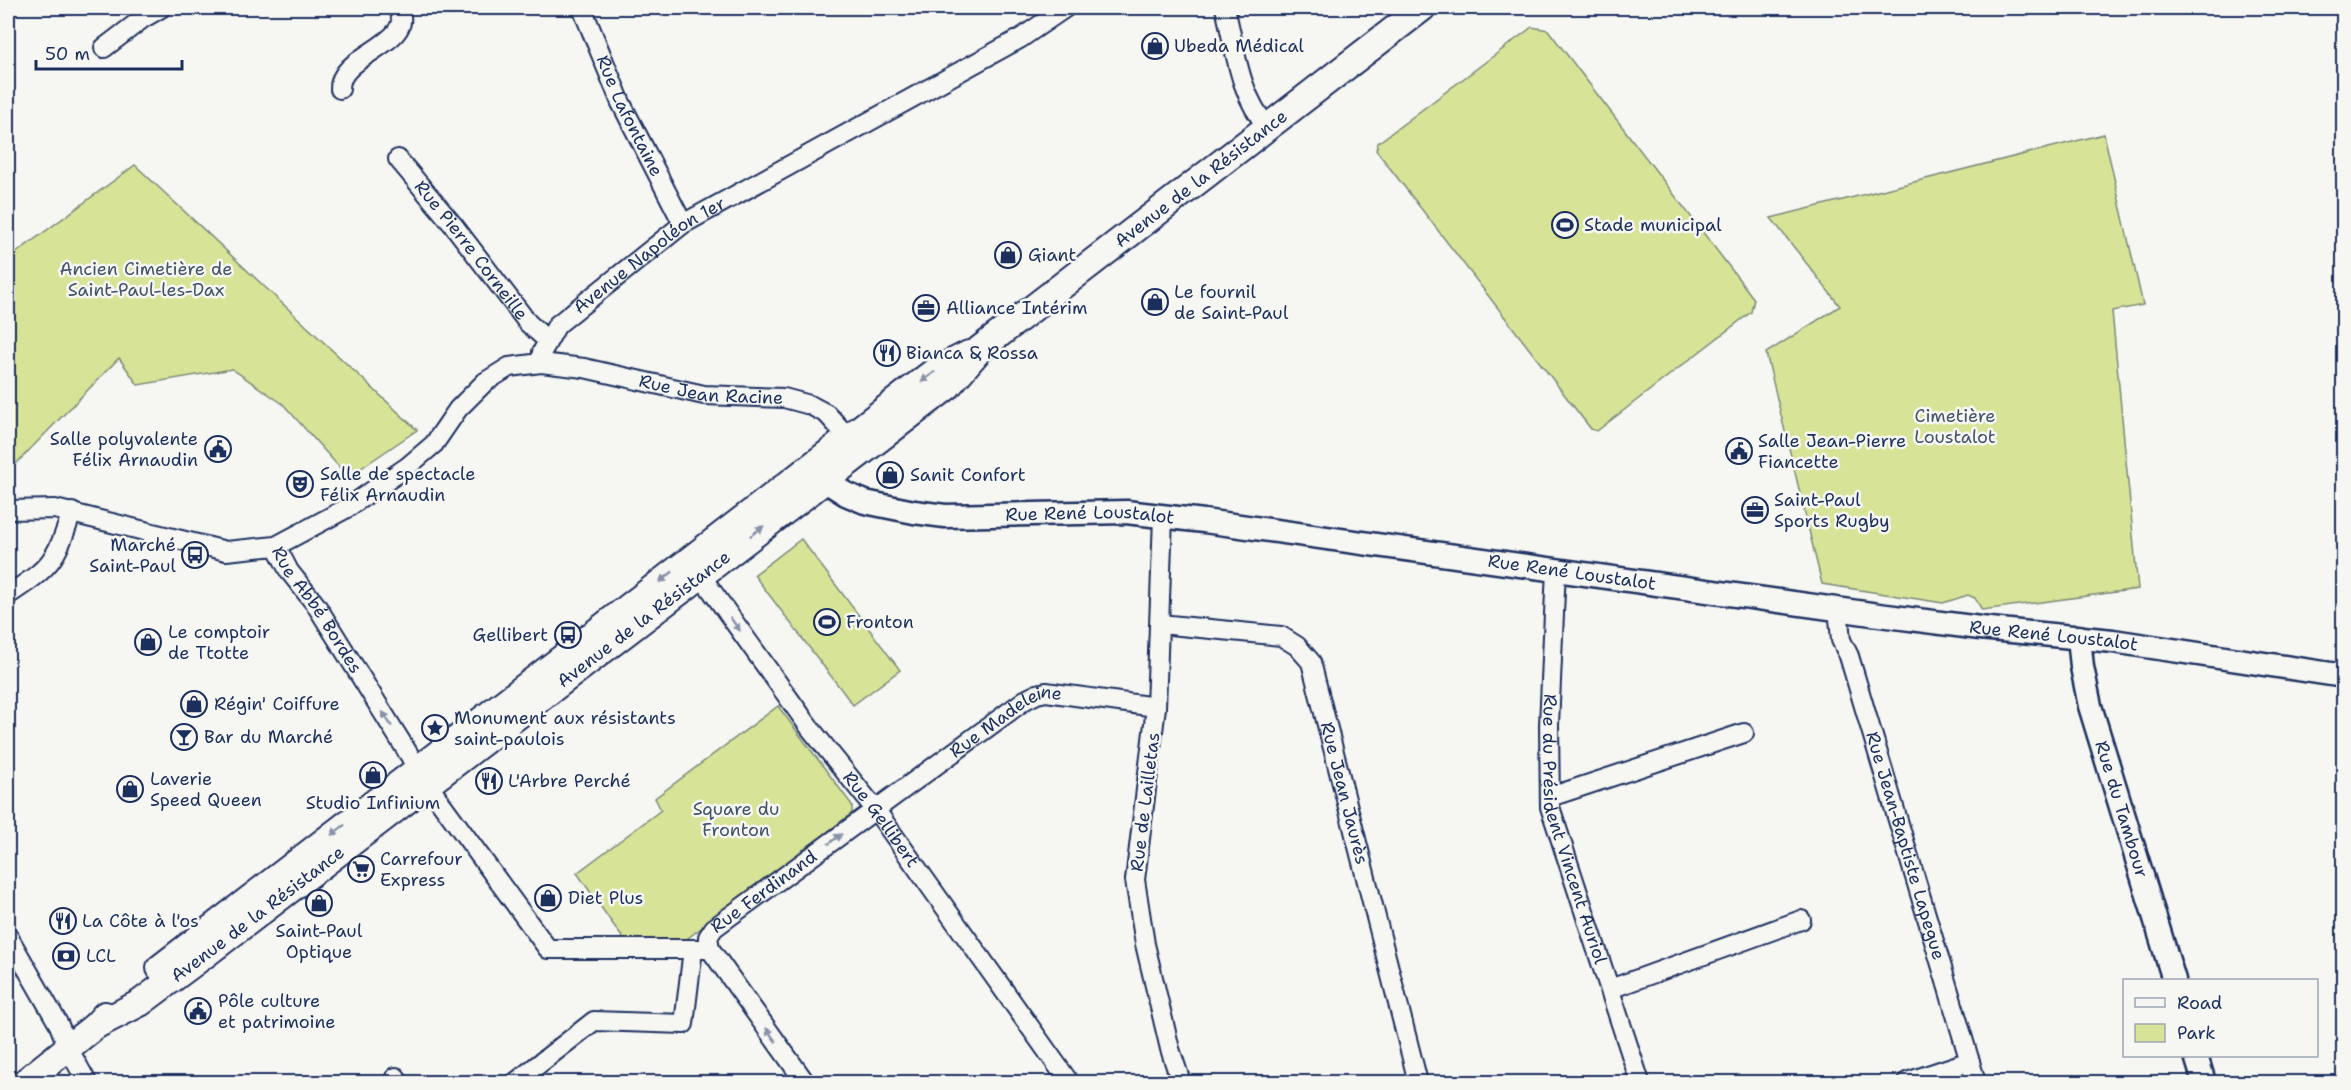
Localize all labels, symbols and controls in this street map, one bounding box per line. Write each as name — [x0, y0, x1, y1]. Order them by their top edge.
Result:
shop icon: Ubeda Médical — [1140, 31, 1170, 61]
scale bar — [36, 33, 182, 71]
place label: Ubeda Médical — [1174, 34, 1305, 58]
text: 50 m — [45, 42, 90, 66]
street label: Rue Lafontaine — [591, 52, 669, 181]
street label: Avenue de la Résistance — [1109, 104, 1292, 253]
street label: Rue Pierre Corneille — [409, 175, 534, 325]
street label: Avenue Napoléon 1er — [568, 191, 730, 319]
sports icon: Stade municipal — [1550, 210, 1580, 240]
place label: Stade municipal — [1584, 213, 1722, 237]
shop icon: Giant — [993, 240, 1023, 270]
place label: Giant — [1028, 243, 1077, 267]
park label: Ancien Cimetière de Saint-Paul-les-Dax — [59, 257, 233, 302]
place label: Le fournil de Saint-Paul — [1174, 280, 1289, 325]
shop icon: Le fournil de Saint-Paul — [1140, 287, 1170, 317]
office icon: Alliance Intérim — [911, 293, 941, 323]
place label: Alliance Intérim — [946, 296, 1087, 320]
restaurant icon: Bianca & Rossa — [872, 338, 902, 368]
place label: Bianca & Rossa — [906, 341, 1038, 365]
street label: Rue Jean Racine — [637, 369, 784, 410]
one-way arrow — [921, 371, 937, 383]
park label: Cimetière Loustalot — [1914, 404, 1996, 449]
place label: Salle polyvalente Félix Arnaudin — [50, 427, 198, 472]
place label: Salle Jean-Pierre Fiancette — [1758, 429, 1906, 474]
public building icon: Salle polyvalente Félix Arnaudin — [203, 434, 233, 464]
public building icon: Salle Jean-Pierre Fiancette — [1724, 436, 1754, 466]
shop icon: Sanit Confort — [875, 460, 905, 490]
place label: Salle de spectacle Félix Arnaudin — [320, 462, 476, 507]
place label: Sanit Confort — [910, 463, 1026, 487]
theatre icon: Salle de spectacle Félix Arnaudin — [285, 469, 315, 499]
place label: Saint-Paul Sports Rugby — [1774, 488, 1890, 533]
office icon: Saint-Paul Sports Rugby — [1740, 495, 1770, 525]
street label: Rue René Loustalot — [1005, 500, 1176, 530]
one-way arrow — [749, 525, 765, 538]
place label: Marché Saint-Paul — [89, 533, 177, 578]
bus stop icon: Marché Saint-Paul — [180, 540, 210, 570]
street label: Rue Abbé Bordes — [266, 542, 368, 678]
street label: Avenue de la Résistance — [552, 545, 735, 693]
street label: Rue René Loustalot — [1486, 549, 1658, 596]
one-way arrow — [658, 571, 674, 584]
sports icon: Fronton — [812, 607, 842, 637]
place label: Fronton — [846, 610, 914, 634]
street label: Rue René Loustalot — [1968, 615, 2140, 657]
one-way arrow — [729, 616, 741, 632]
place label: Le comptoir de Ttotte — [168, 620, 270, 665]
bus stop icon: Gellibert — [553, 620, 583, 650]
place label: Gellibert — [473, 623, 548, 647]
shop icon: Le comptoir de Ttotte — [133, 627, 163, 657]
street label: Rue Madeleine — [945, 679, 1064, 763]
shop icon: Régin' Coiffure — [179, 689, 209, 719]
place label: Régin' Coiffure — [214, 692, 340, 716]
street label: Rue du Président Vincent Auriol — [1537, 694, 1613, 968]
place label: Monument aux résistants saint-paulois — [454, 706, 676, 751]
one-way arrow — [381, 711, 392, 727]
place icon: Monument aux résistants saint-paulois — [420, 713, 450, 743]
street label: Rue Jean Jaurès — [1315, 719, 1374, 867]
bar icon: Bar du Marché — [169, 722, 199, 752]
place label: Bar du Marché — [204, 725, 333, 749]
street label: Rue Jean-Baptiste Lapegue — [1860, 729, 1951, 963]
street label: Rue de Lailletas — [1125, 731, 1165, 873]
street label: Rue du Tambour — [2089, 738, 2154, 881]
shop icon: Studio Infinium — [358, 760, 388, 790]
restaurant icon: L'Arbre Perché — [474, 766, 504, 796]
street label: Rue Gellibert — [837, 766, 925, 872]
place label: Laverie Speed Queen — [150, 767, 262, 812]
place label: L'Arbre Perché — [508, 769, 631, 793]
shop icon: Laverie Speed Queen — [115, 774, 145, 804]
place label: Studio Infinium — [306, 791, 440, 815]
park label: Square du Fronton — [693, 797, 779, 842]
one-way arrow — [330, 824, 345, 836]
one-way arrow — [828, 833, 843, 845]
street label: Avenue de la Résistance — [166, 840, 349, 988]
street label: Rue Ferdinand — [706, 845, 822, 939]
place label: Carrefour Express — [380, 847, 463, 892]
supermarket icon: Carrefour Express — [346, 854, 376, 884]
shop icon: Diet Plus — [533, 883, 563, 913]
place label: Diet Plus — [568, 886, 643, 910]
shop icon: Saint-Paul Optique — [304, 888, 334, 918]
restaurant icon: La Côte à l'os — [48, 906, 78, 936]
place label: La Côte à l'os — [82, 909, 199, 933]
place label: Saint-Paul Optique — [276, 919, 363, 964]
bank icon: LCL — [51, 941, 81, 971]
place label: LCL — [86, 944, 116, 968]
legend — [2123, 979, 2318, 1057]
place label: Pôle culture et patrimoine — [218, 989, 336, 1034]
text: Road — [2177, 991, 2222, 1015]
public building icon: Pôle culture et patrimoine — [183, 996, 213, 1026]
text: Park — [2177, 1021, 2216, 1045]
one-way arrow — [765, 1027, 777, 1043]

